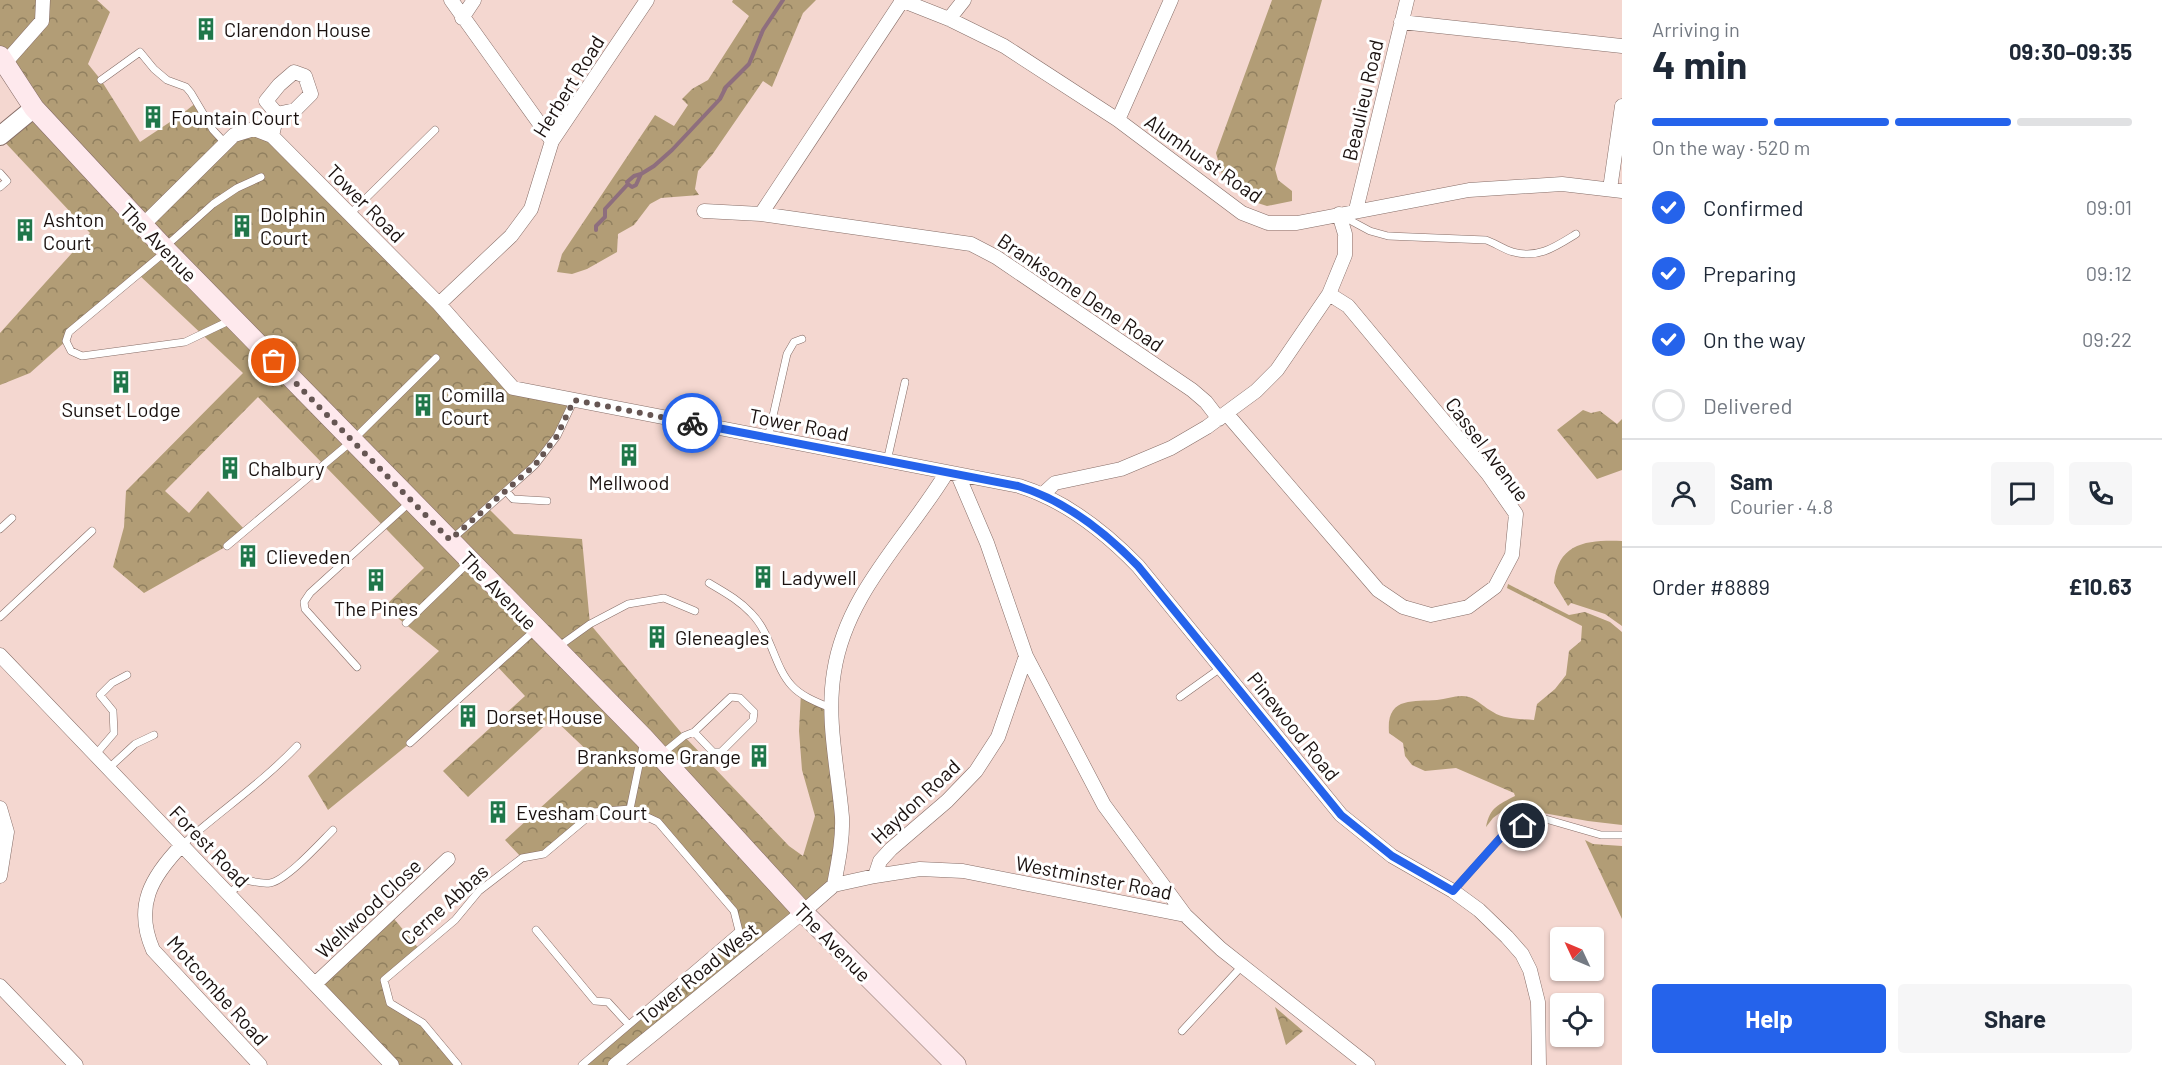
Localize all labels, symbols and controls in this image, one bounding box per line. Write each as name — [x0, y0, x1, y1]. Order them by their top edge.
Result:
building icon: Clarendon House — [193, 16, 219, 42]
place label: Clarendon House — [224, 17, 371, 41]
text: Arriving in — [1652, 17, 1740, 41]
street label: Herbert Road — [527, 31, 609, 141]
street label: Beaulieu Road — [1336, 37, 1388, 163]
text: 09:30–09:35 — [2009, 38, 2132, 64]
text: 4 min — [1652, 40, 1747, 87]
building icon: Fountain Court — [140, 104, 166, 130]
place label: Fountain Court — [171, 105, 300, 129]
street label: Alumhurst Road — [1141, 109, 1267, 207]
text: On the way · 520 m — [1652, 135, 1810, 159]
street label: Tower Road — [322, 159, 410, 247]
icon: check — [1652, 191, 1685, 224]
text: Confirmed — [1703, 194, 1803, 220]
text: 09:01 — [2086, 195, 2132, 219]
street label: The Avenue — [116, 198, 202, 286]
place label: Dolphin Court — [260, 202, 326, 249]
place label: Ashton Court — [43, 207, 104, 254]
building icon: Dolphin Court — [229, 213, 255, 239]
building icon: Ashton Court — [12, 217, 38, 243]
street label: Branksome Dene Road — [994, 228, 1168, 356]
icon: check — [1652, 257, 1685, 290]
text: Preparing — [1703, 260, 1796, 286]
text: 09:12 — [2086, 261, 2132, 285]
icon: check — [1652, 323, 1685, 356]
text: On the way — [1703, 326, 1806, 352]
text: 09:22 — [2082, 327, 2132, 351]
pin — [248, 335, 299, 386]
icon: bag — [257, 344, 290, 377]
building icon: Sunset Lodge — [108, 369, 134, 395]
place label: Comilla Court — [441, 382, 505, 429]
building icon: Comilla Court — [410, 392, 436, 418]
street label: Cassel Avenue — [1441, 392, 1535, 506]
text: Delivered — [1703, 392, 1792, 418]
courier — [662, 393, 722, 453]
place label: Sunset Lodge — [61, 397, 181, 421]
street label: Tower Road — [747, 403, 851, 445]
icon: bike — [676, 407, 709, 440]
building icon: Mellwood — [616, 442, 642, 468]
building icon: Chalbury — [217, 455, 243, 481]
place label: Chalbury — [248, 456, 324, 480]
button: person — [1652, 462, 1715, 525]
button: chat — [1991, 462, 2054, 525]
button: phone — [2069, 462, 2132, 525]
text: Sam — [1730, 468, 1773, 494]
place label: Mellwood — [589, 470, 669, 494]
text: Courier · 4.8 — [1730, 494, 1833, 518]
building icon: Clieveden — [235, 543, 261, 569]
place label: Clieveden — [266, 544, 350, 568]
street label: The Avenue — [456, 546, 542, 634]
building icon: Ladywell — [750, 564, 776, 590]
place label: Ladywell — [781, 565, 857, 589]
building icon: The Pines — [363, 567, 389, 593]
text: Order #8889 — [1652, 573, 1770, 599]
text: £10.63 — [2069, 573, 2132, 599]
place label: The Pines — [334, 596, 418, 620]
building icon: Gleneagles — [644, 624, 670, 650]
place label: Gleneagles — [675, 625, 769, 649]
street label: Pinewood Road — [1243, 667, 1345, 785]
building icon: Dorset House — [455, 703, 481, 729]
place label: Dorset House — [486, 704, 603, 728]
building icon: Branksome Grange — [746, 743, 772, 769]
place label: Branksome Grange — [577, 744, 741, 768]
street label: Haydon Road — [866, 754, 964, 848]
building icon: Evesham Court — [485, 799, 511, 825]
street label: Forest Road — [165, 800, 255, 892]
place label: Evesham Court — [516, 800, 647, 824]
pin — [1497, 800, 1548, 851]
icon: home — [1506, 809, 1539, 842]
street label: Westminster Road — [1014, 850, 1174, 904]
street label: Wellwood Close — [310, 853, 426, 963]
street label: Cerne Abbas — [395, 859, 493, 949]
street label: The Avenue — [790, 898, 876, 986]
street label: Tower Road West — [632, 917, 762, 1029]
north arrow — [1550, 927, 1604, 981]
map controls — [1550, 927, 1604, 1047]
street label: Motcombe Road — [162, 930, 274, 1050]
button: Help — [1652, 984, 1886, 1053]
button: Share — [1898, 984, 2132, 1053]
button: locate — [1550, 993, 1604, 1047]

